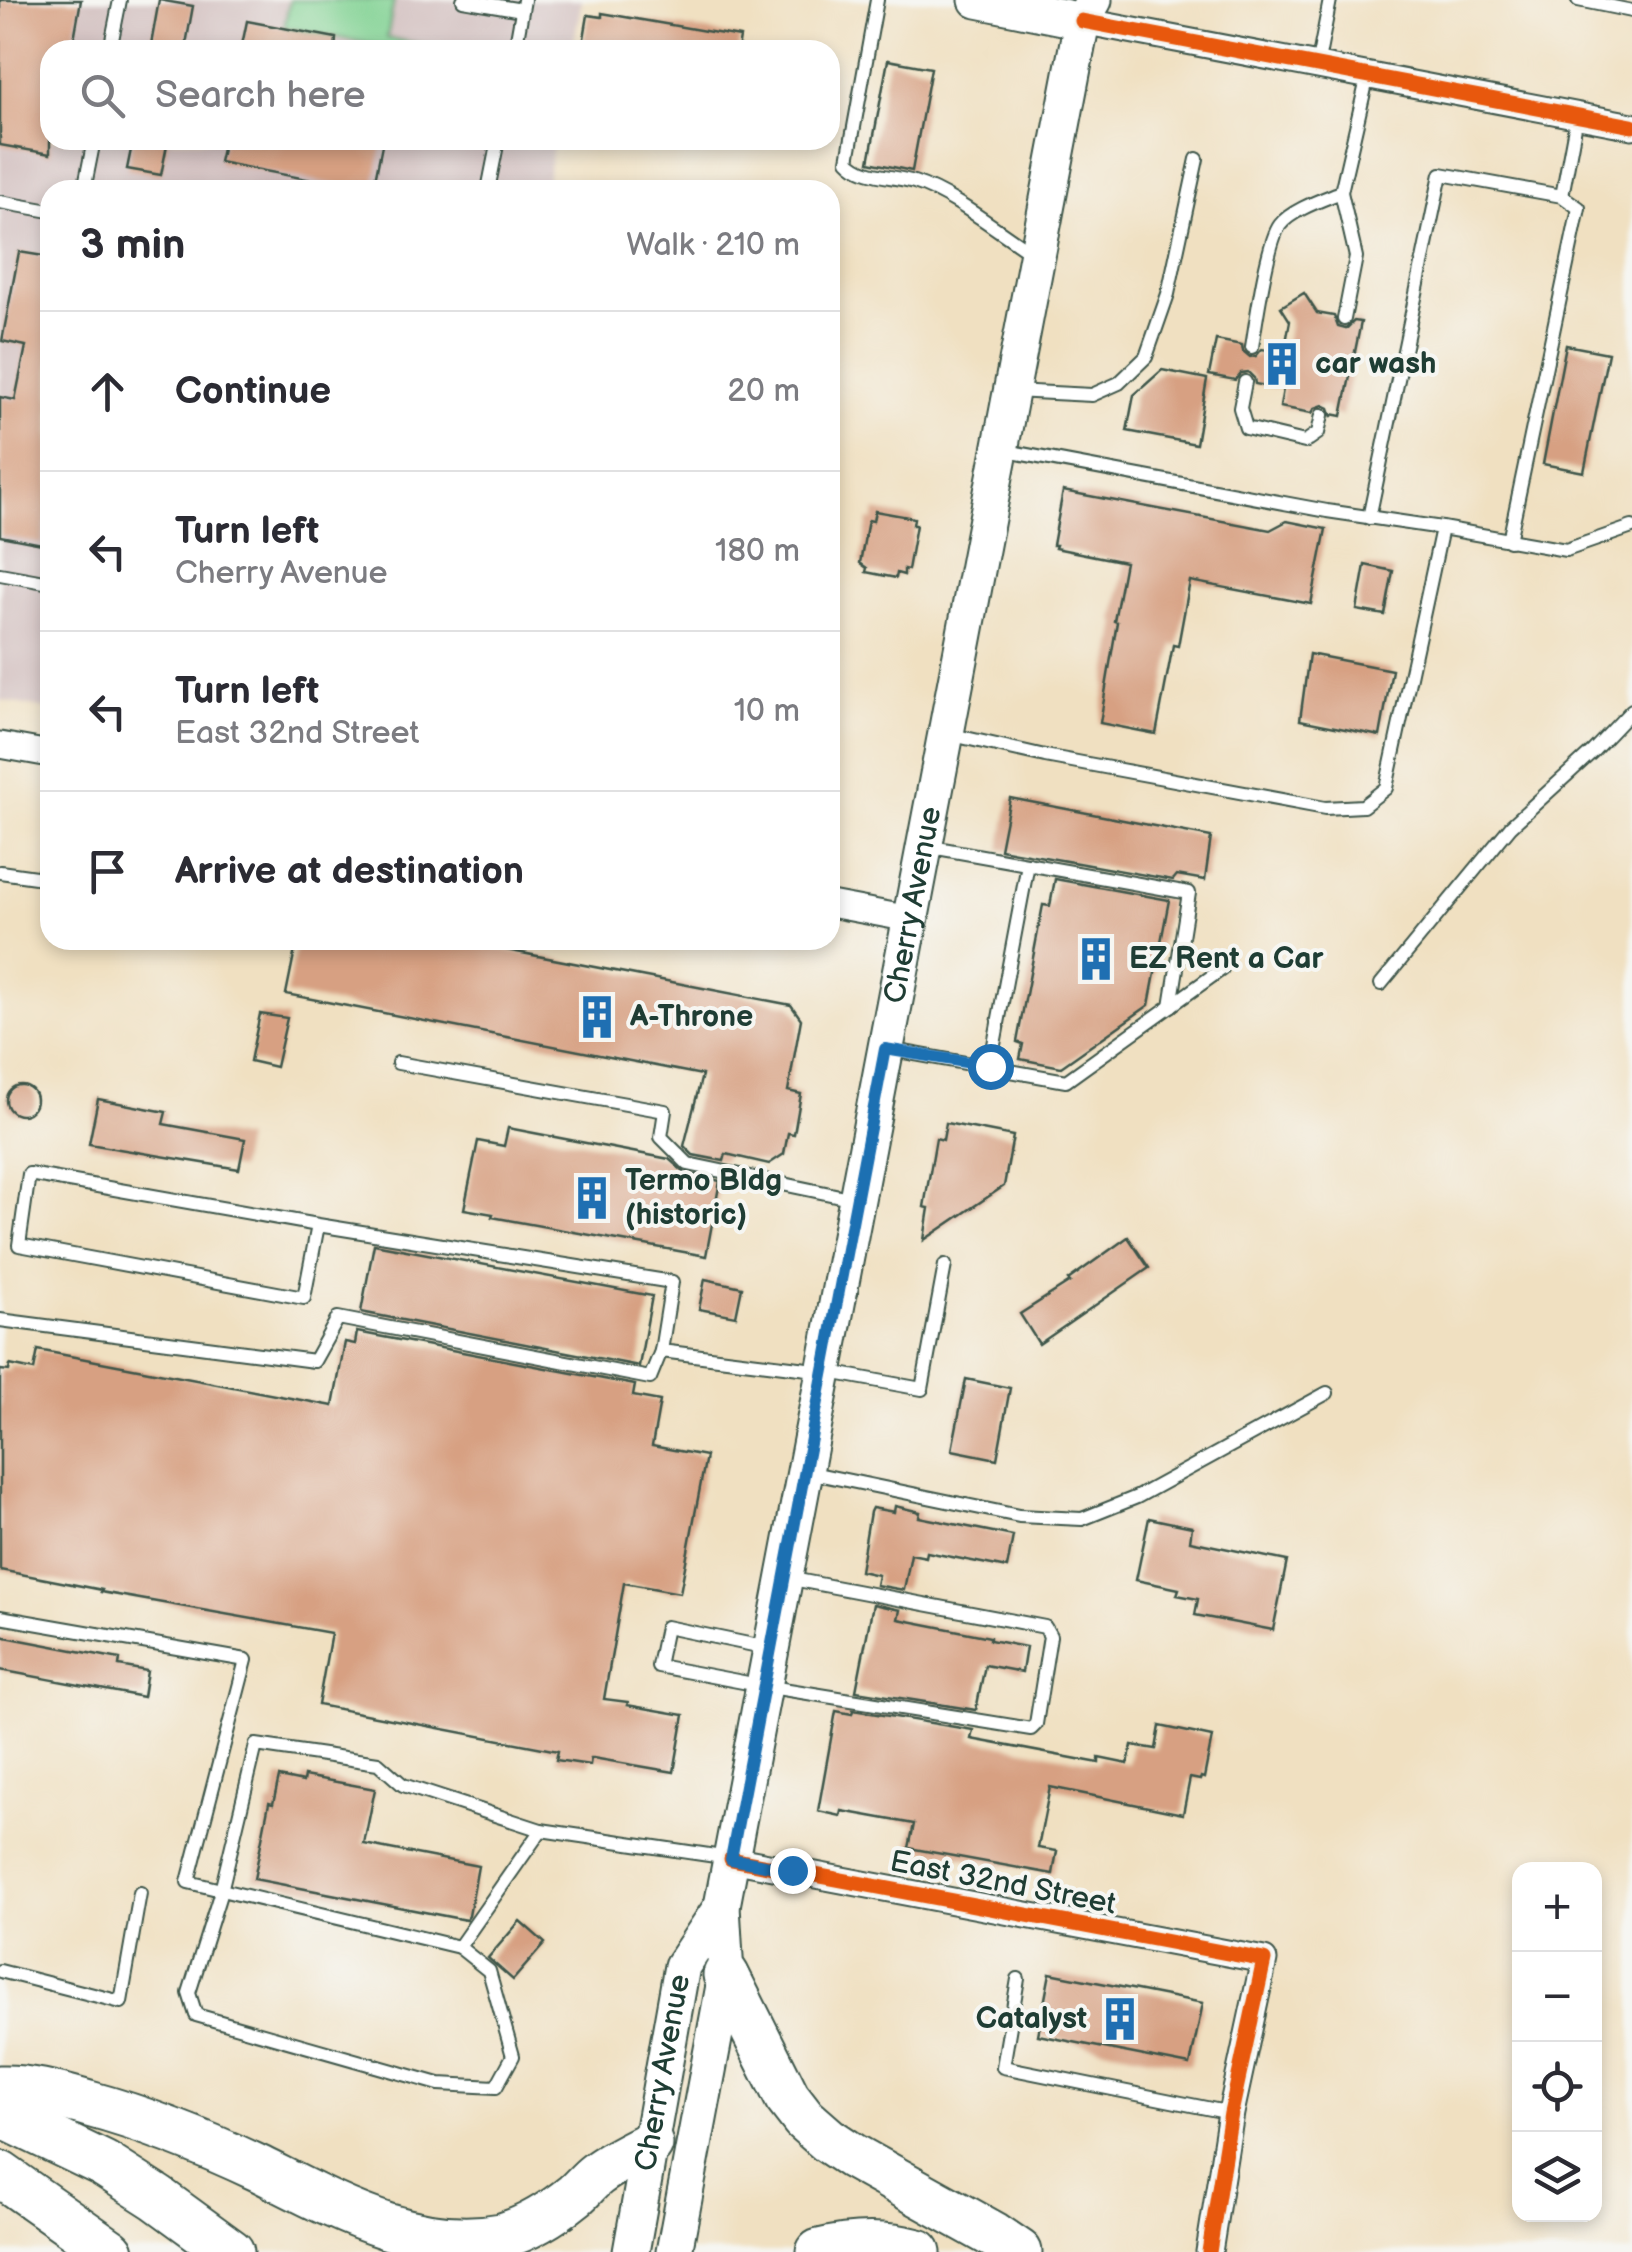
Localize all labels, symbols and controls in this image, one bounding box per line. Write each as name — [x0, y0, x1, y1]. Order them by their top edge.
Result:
search box — [40, 40, 840, 150]
icon: search — [75, 68, 130, 123]
text: Search here — [155, 73, 366, 118]
text: 3 min — [80, 220, 185, 271]
text: Walk · 210 m — [626, 226, 800, 265]
building icon: car wash — [1258, 340, 1306, 388]
place label: car wash — [1315, 346, 1436, 382]
icon: ahead — [80, 364, 135, 419]
text: Continue — [175, 369, 331, 414]
text: 20 m — [727, 372, 800, 411]
text: Turn left — [175, 509, 319, 554]
icon: left — [80, 524, 135, 579]
text: 180 m — [715, 532, 800, 571]
text: Cherry Avenue — [175, 554, 388, 593]
text: Turn left — [175, 669, 319, 714]
icon: left — [80, 684, 135, 739]
text: 10 m — [734, 692, 800, 731]
text: East 32nd Street — [175, 714, 419, 753]
street label: Cherry Avenue — [877, 804, 950, 1006]
icon: arrive — [80, 844, 135, 899]
text: Arrive at destination — [175, 849, 524, 894]
building icon: EZ Rent a Car — [1072, 935, 1120, 983]
place label: EZ Rent a Car — [1129, 941, 1325, 977]
building icon: A-Throne — [573, 993, 621, 1041]
place label: A-Throne — [629, 999, 753, 1035]
route start — [968, 1044, 1014, 1090]
place label: Termo Bldg (historic) — [625, 1163, 782, 1233]
building icon: Termo Bldg (historic) — [568, 1174, 616, 1222]
street label: East 32nd Street — [887, 1843, 1119, 1923]
route end — [770, 1848, 816, 1894]
map controls — [1512, 1862, 1602, 2222]
button: + — [1512, 1862, 1602, 1952]
button: − — [1512, 1952, 1602, 2042]
street label: Cherry Avenue — [628, 1972, 698, 2174]
building icon: Catalyst — [1096, 1995, 1144, 2043]
place label: Catalyst — [976, 2001, 1087, 2037]
button: locate — [1512, 2042, 1602, 2132]
button: layers — [1512, 2132, 1602, 2222]

